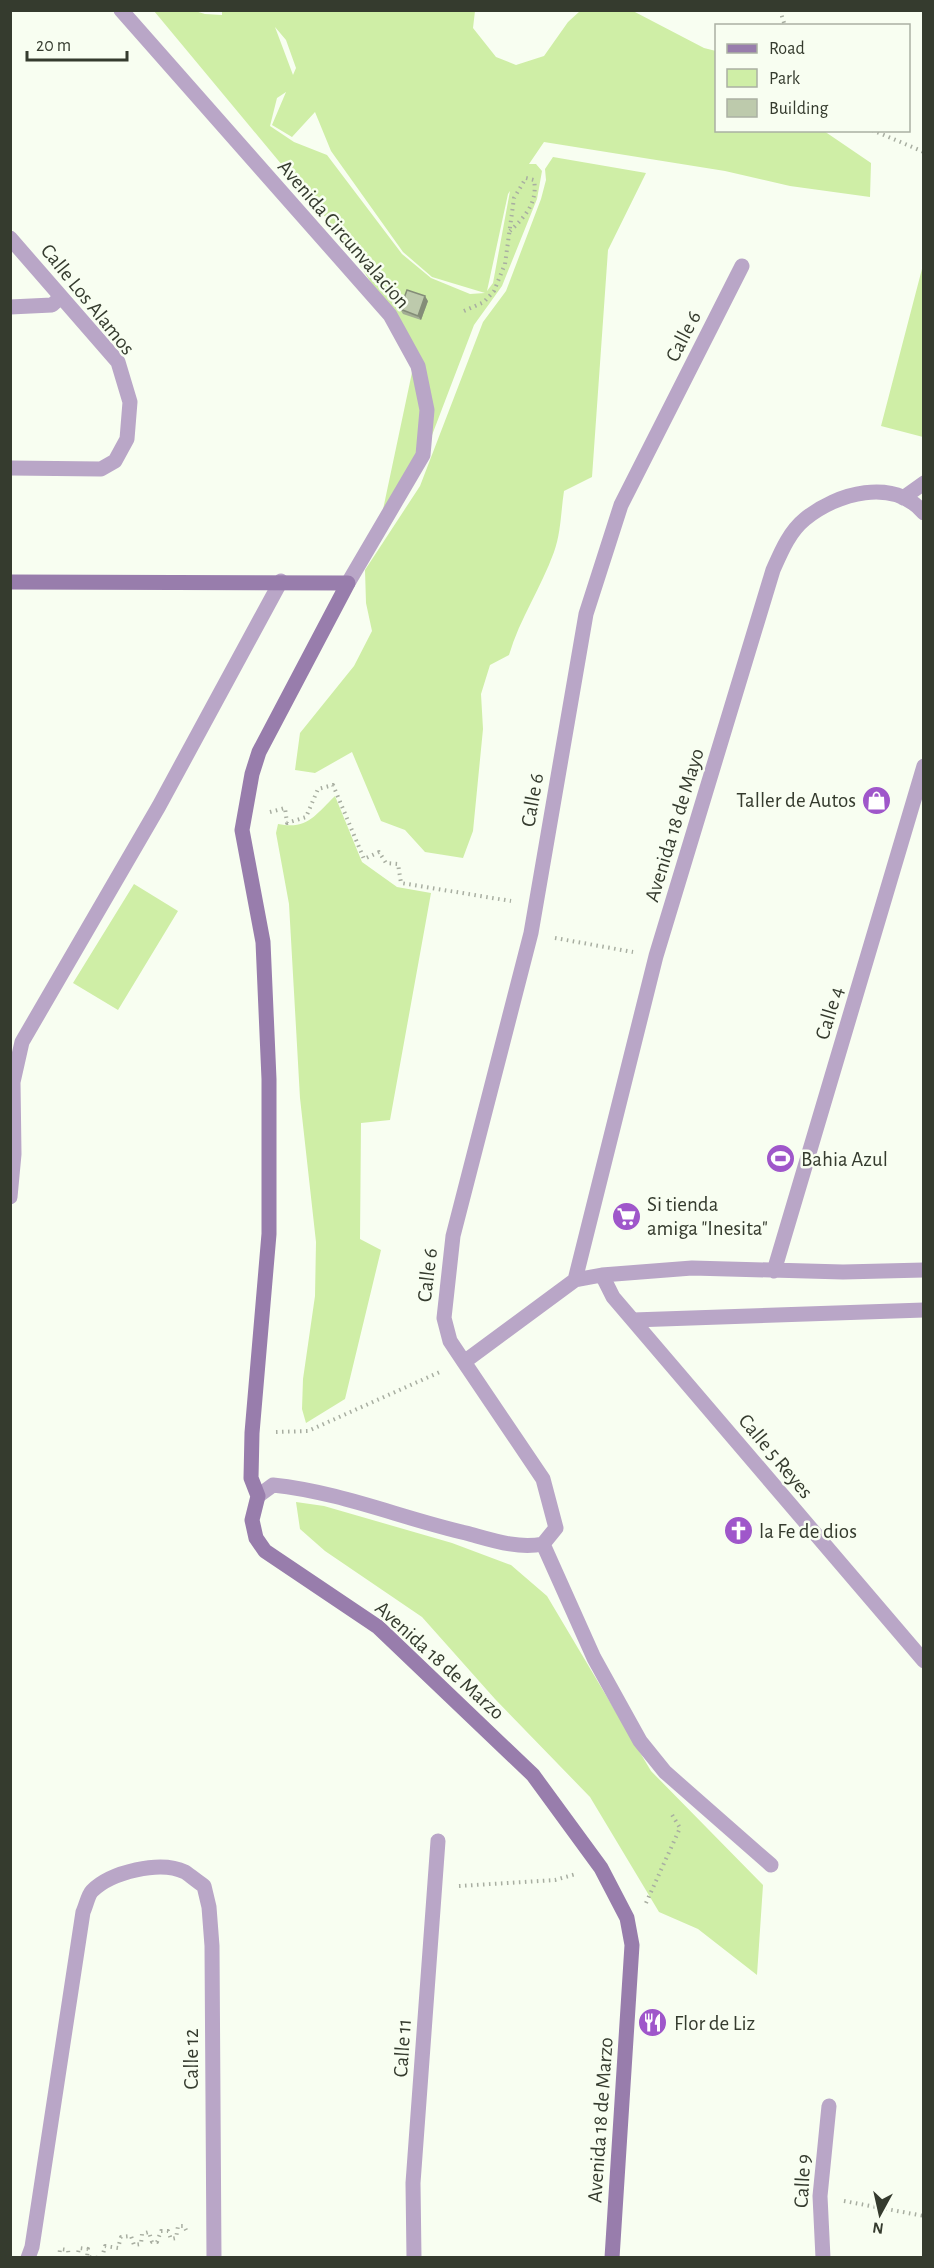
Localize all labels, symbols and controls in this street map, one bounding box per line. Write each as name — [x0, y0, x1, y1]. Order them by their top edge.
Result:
scale bar — [27, 24, 128, 62]
legend — [715, 24, 910, 132]
text: 20 m — [36, 37, 71, 55]
text: Road — [769, 40, 805, 58]
text: Park — [769, 70, 801, 88]
text: Building — [769, 100, 829, 118]
street label: Avenida Circunvalacion — [274, 156, 414, 313]
street label: Calle Los Alamos — [37, 240, 139, 359]
street label: Calle 6 — [662, 307, 705, 365]
street label: Avenida 18 de Mayo — [641, 746, 708, 904]
street label: Calle 6 — [517, 772, 548, 829]
shop icon: Taller de Autos — [861, 784, 893, 816]
place label: Taller de Autos — [736, 790, 856, 811]
street label: Calle 4 — [812, 984, 847, 1042]
sports icon: Bahia Azul — [764, 1143, 796, 1175]
place label: Bahia Azul — [801, 1149, 888, 1170]
place label: Si tienda amiga "Inesita" — [647, 1194, 768, 1239]
supermarket icon: Si tienda amiga "Inesita" — [610, 1200, 642, 1232]
street label: Calle 6 — [414, 1247, 441, 1303]
street label: Calle 5 Reyes — [734, 1410, 817, 1503]
church icon: la Fe de dios — [722, 1515, 754, 1547]
place label: la Fe de dios — [759, 1521, 857, 1542]
street label: Avenida 18 de Marzo — [371, 1597, 508, 1724]
restaurant icon: Flor de Liz — [637, 2007, 669, 2039]
place label: Flor de Liz — [674, 2013, 755, 2034]
street label: Calle 11 — [390, 2018, 415, 2078]
street label: Calle 12 — [181, 2029, 202, 2089]
street label: Avenida 18 de Marzo — [584, 2037, 617, 2204]
street label: Calle 9 — [791, 2154, 814, 2209]
north arrow — [850, 2184, 910, 2244]
text: N — [871, 2219, 885, 2237]

